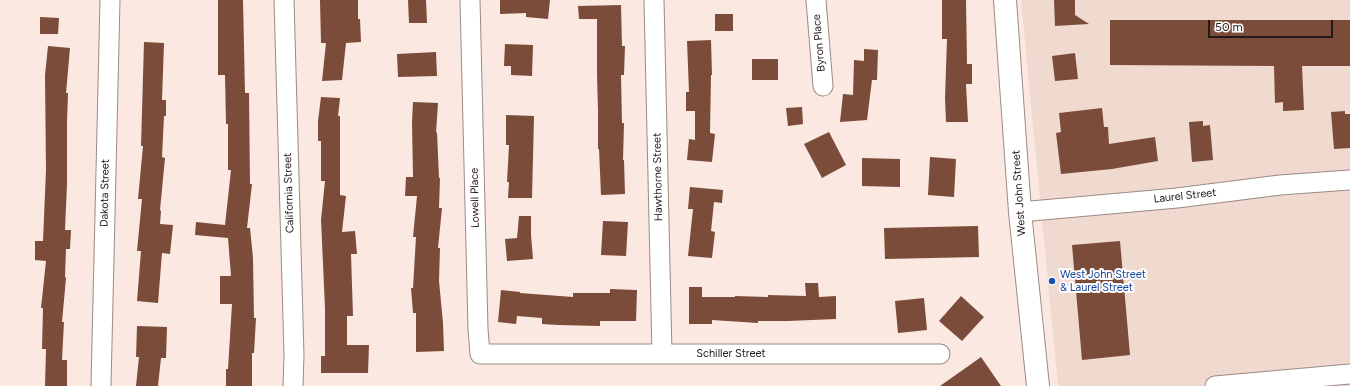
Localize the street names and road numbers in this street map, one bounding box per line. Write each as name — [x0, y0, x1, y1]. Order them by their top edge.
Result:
street label: Byron Place — [810, 14, 828, 72]
street label: Hawthorne Street — [651, 133, 665, 221]
street label: West John Street — [1009, 150, 1029, 236]
street label: California Street — [281, 153, 297, 233]
street label: Dakota Street — [98, 159, 112, 227]
street label: Lowell Place — [468, 168, 482, 228]
street label: Laurel Street — [1153, 186, 1217, 206]
street label: Schiller Street — [696, 347, 766, 361]

